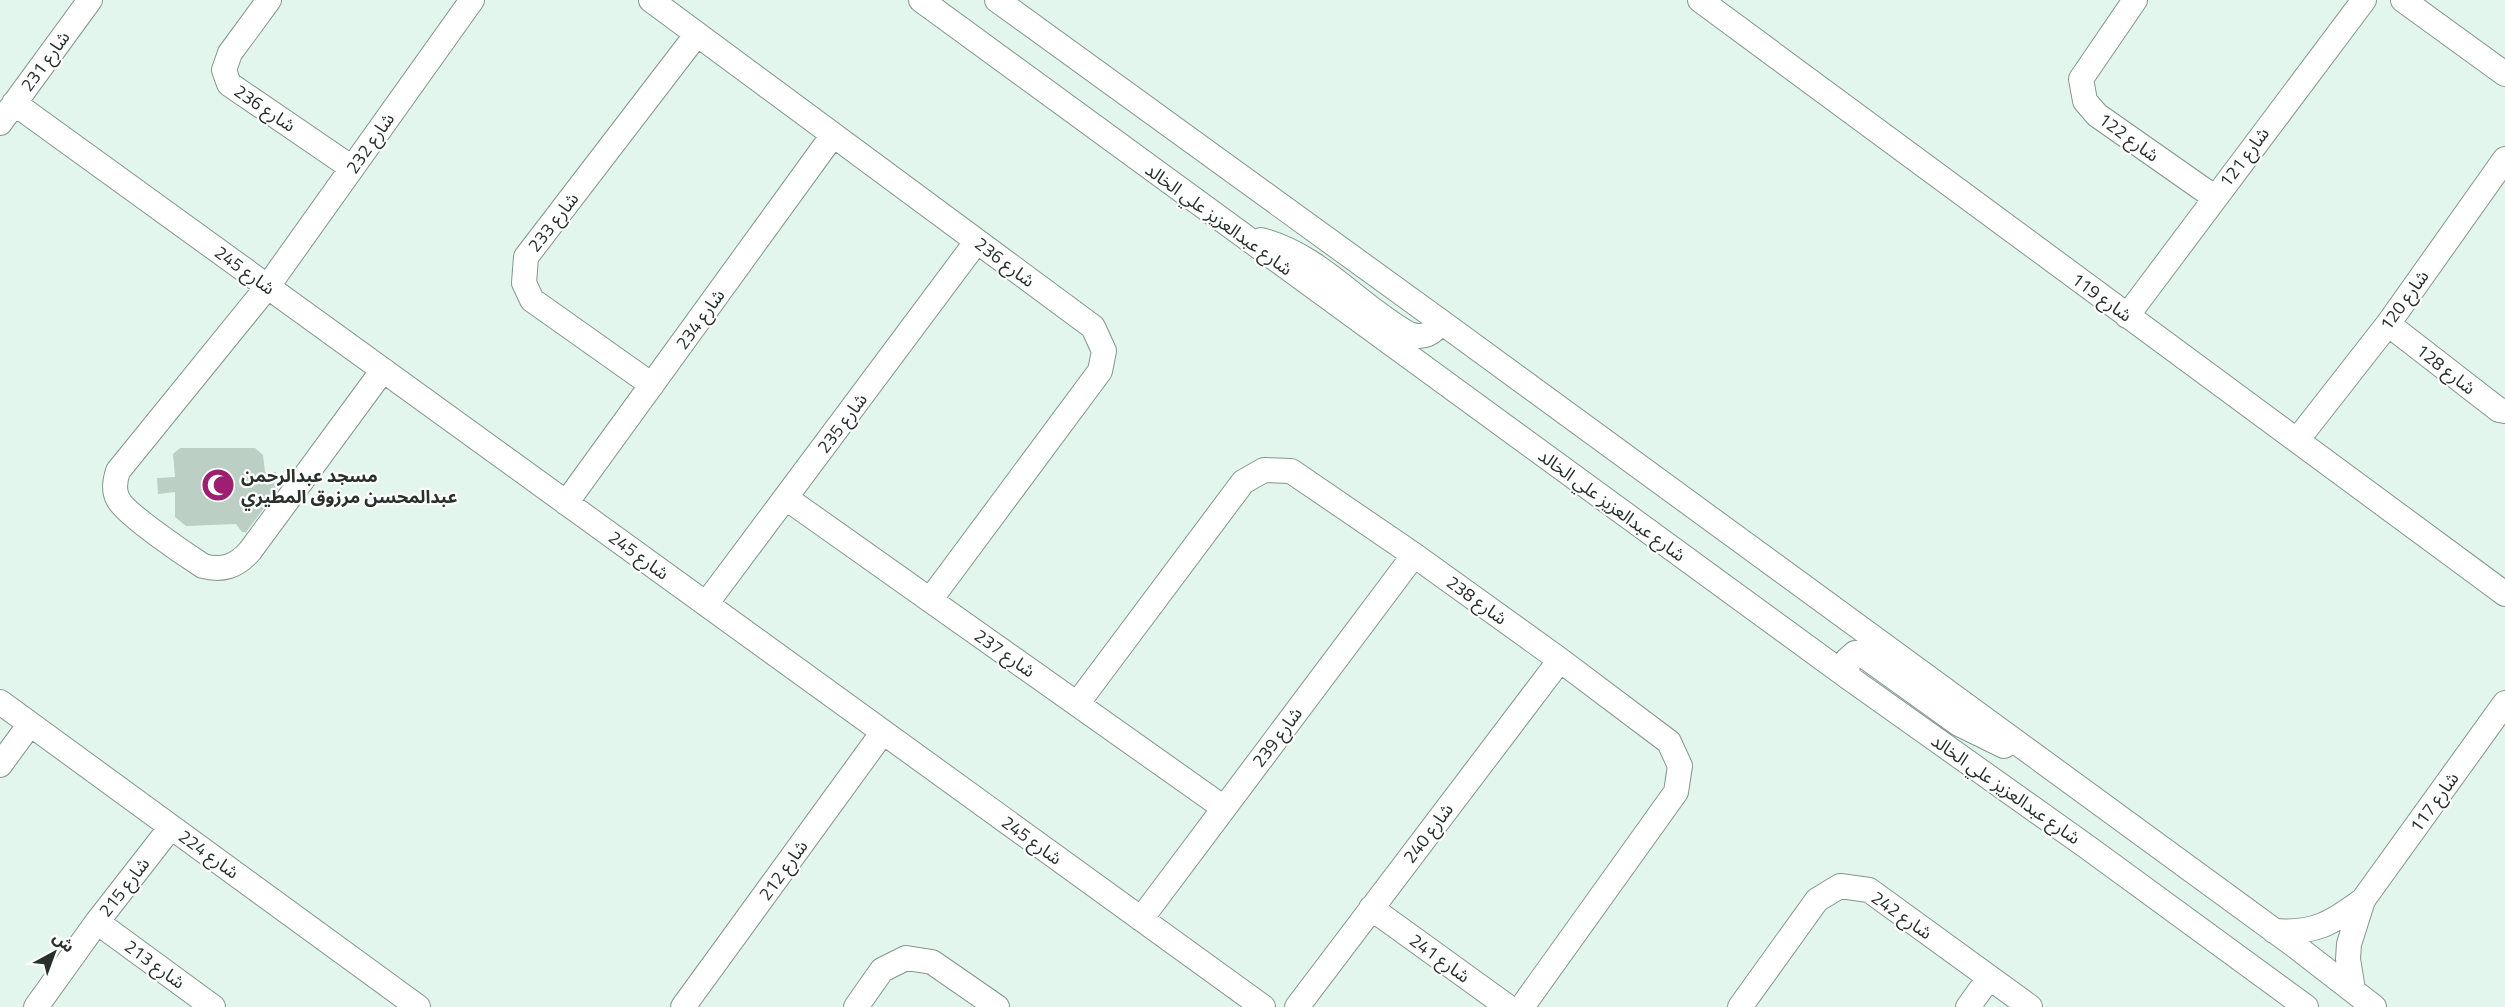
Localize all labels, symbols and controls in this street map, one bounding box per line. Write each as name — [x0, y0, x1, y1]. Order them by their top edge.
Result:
street label: شارع 231 — [14, 25, 77, 98]
street label: شارع 236 — [228, 77, 301, 139]
street label: شارع 122 — [2092, 106, 2165, 169]
street label: شارع 232 — [339, 107, 402, 180]
street label: شارع 121 — [2212, 121, 2276, 193]
street label: شارع عبدالعزيز علي الخالد — [1139, 156, 1298, 283]
street label: شارع 233 — [521, 186, 586, 258]
street label: شارع 236 — [969, 230, 1041, 294]
street label: شارع 245 — [208, 239, 281, 302]
street label: شارع 120 — [2373, 264, 2436, 337]
street label: شارع 119 — [2065, 266, 2138, 329]
street label: شارع 234 — [669, 283, 732, 356]
street label: شارع 128 — [2410, 337, 2482, 402]
street label: شارع 235 — [810, 387, 874, 459]
street label: شارع عبدالعزيز علي الخالد — [1532, 442, 1691, 569]
place label: مسجد عبدالرحمن عبدالمحسن مرزوق المطيري — [241, 462, 458, 511]
mosque icon: مسجد عبدالرحمن عبدالمحسن مرزوق المطيري — [200, 467, 236, 503]
street label: شارع 245 — [602, 524, 675, 587]
street label: شارع 238 — [1440, 569, 1513, 632]
street label: شارع 237 — [968, 622, 1041, 685]
street label: شارع 239 — [1245, 701, 1309, 773]
street label: شارع عبدالعزيز علي الخالد — [1925, 727, 2086, 852]
street label: شارع 117 — [2403, 766, 2466, 839]
street label: شارع 240 — [1396, 797, 1460, 869]
street label: شارع 245 — [995, 809, 1068, 872]
street label: شارع 224 — [172, 823, 245, 886]
street label: شارع 212 — [752, 834, 815, 907]
street label: شارع 215 — [92, 851, 157, 923]
street label: شارع 242 — [1865, 884, 1938, 947]
north arrow — [24, 923, 84, 983]
text: ش — [48, 925, 80, 958]
street label: شارع 241 — [1403, 927, 1476, 990]
street label: شارع 213 — [118, 933, 191, 996]

